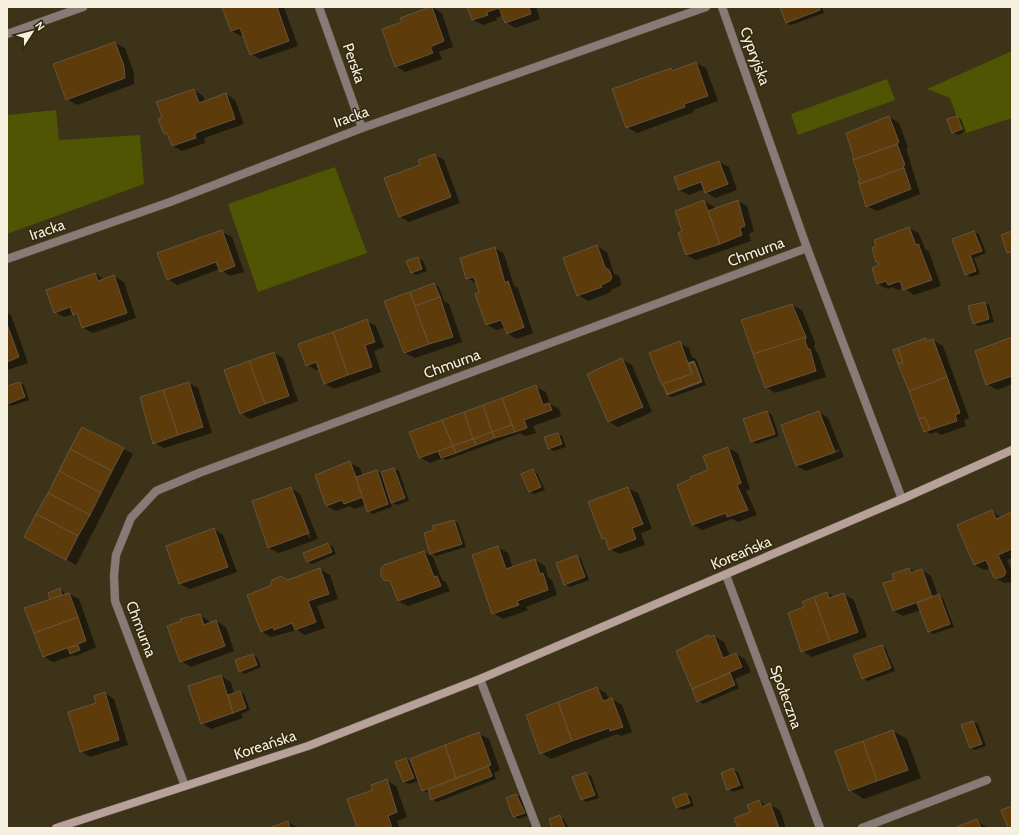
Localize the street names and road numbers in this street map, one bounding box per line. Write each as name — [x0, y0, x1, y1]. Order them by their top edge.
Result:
street label: Cypryjska — [736, 24, 774, 88]
street label: Perska — [339, 41, 369, 86]
street label: Iracka — [331, 102, 372, 132]
street label: Iracka — [27, 215, 68, 244]
street label: Chmurna — [725, 233, 787, 270]
street label: Chmurna — [421, 345, 483, 382]
street label: Koreańska — [708, 532, 775, 574]
street label: Chmurna — [122, 598, 160, 660]
street label: Społeczna — [766, 663, 806, 732]
street label: Koreańska — [232, 726, 299, 763]

